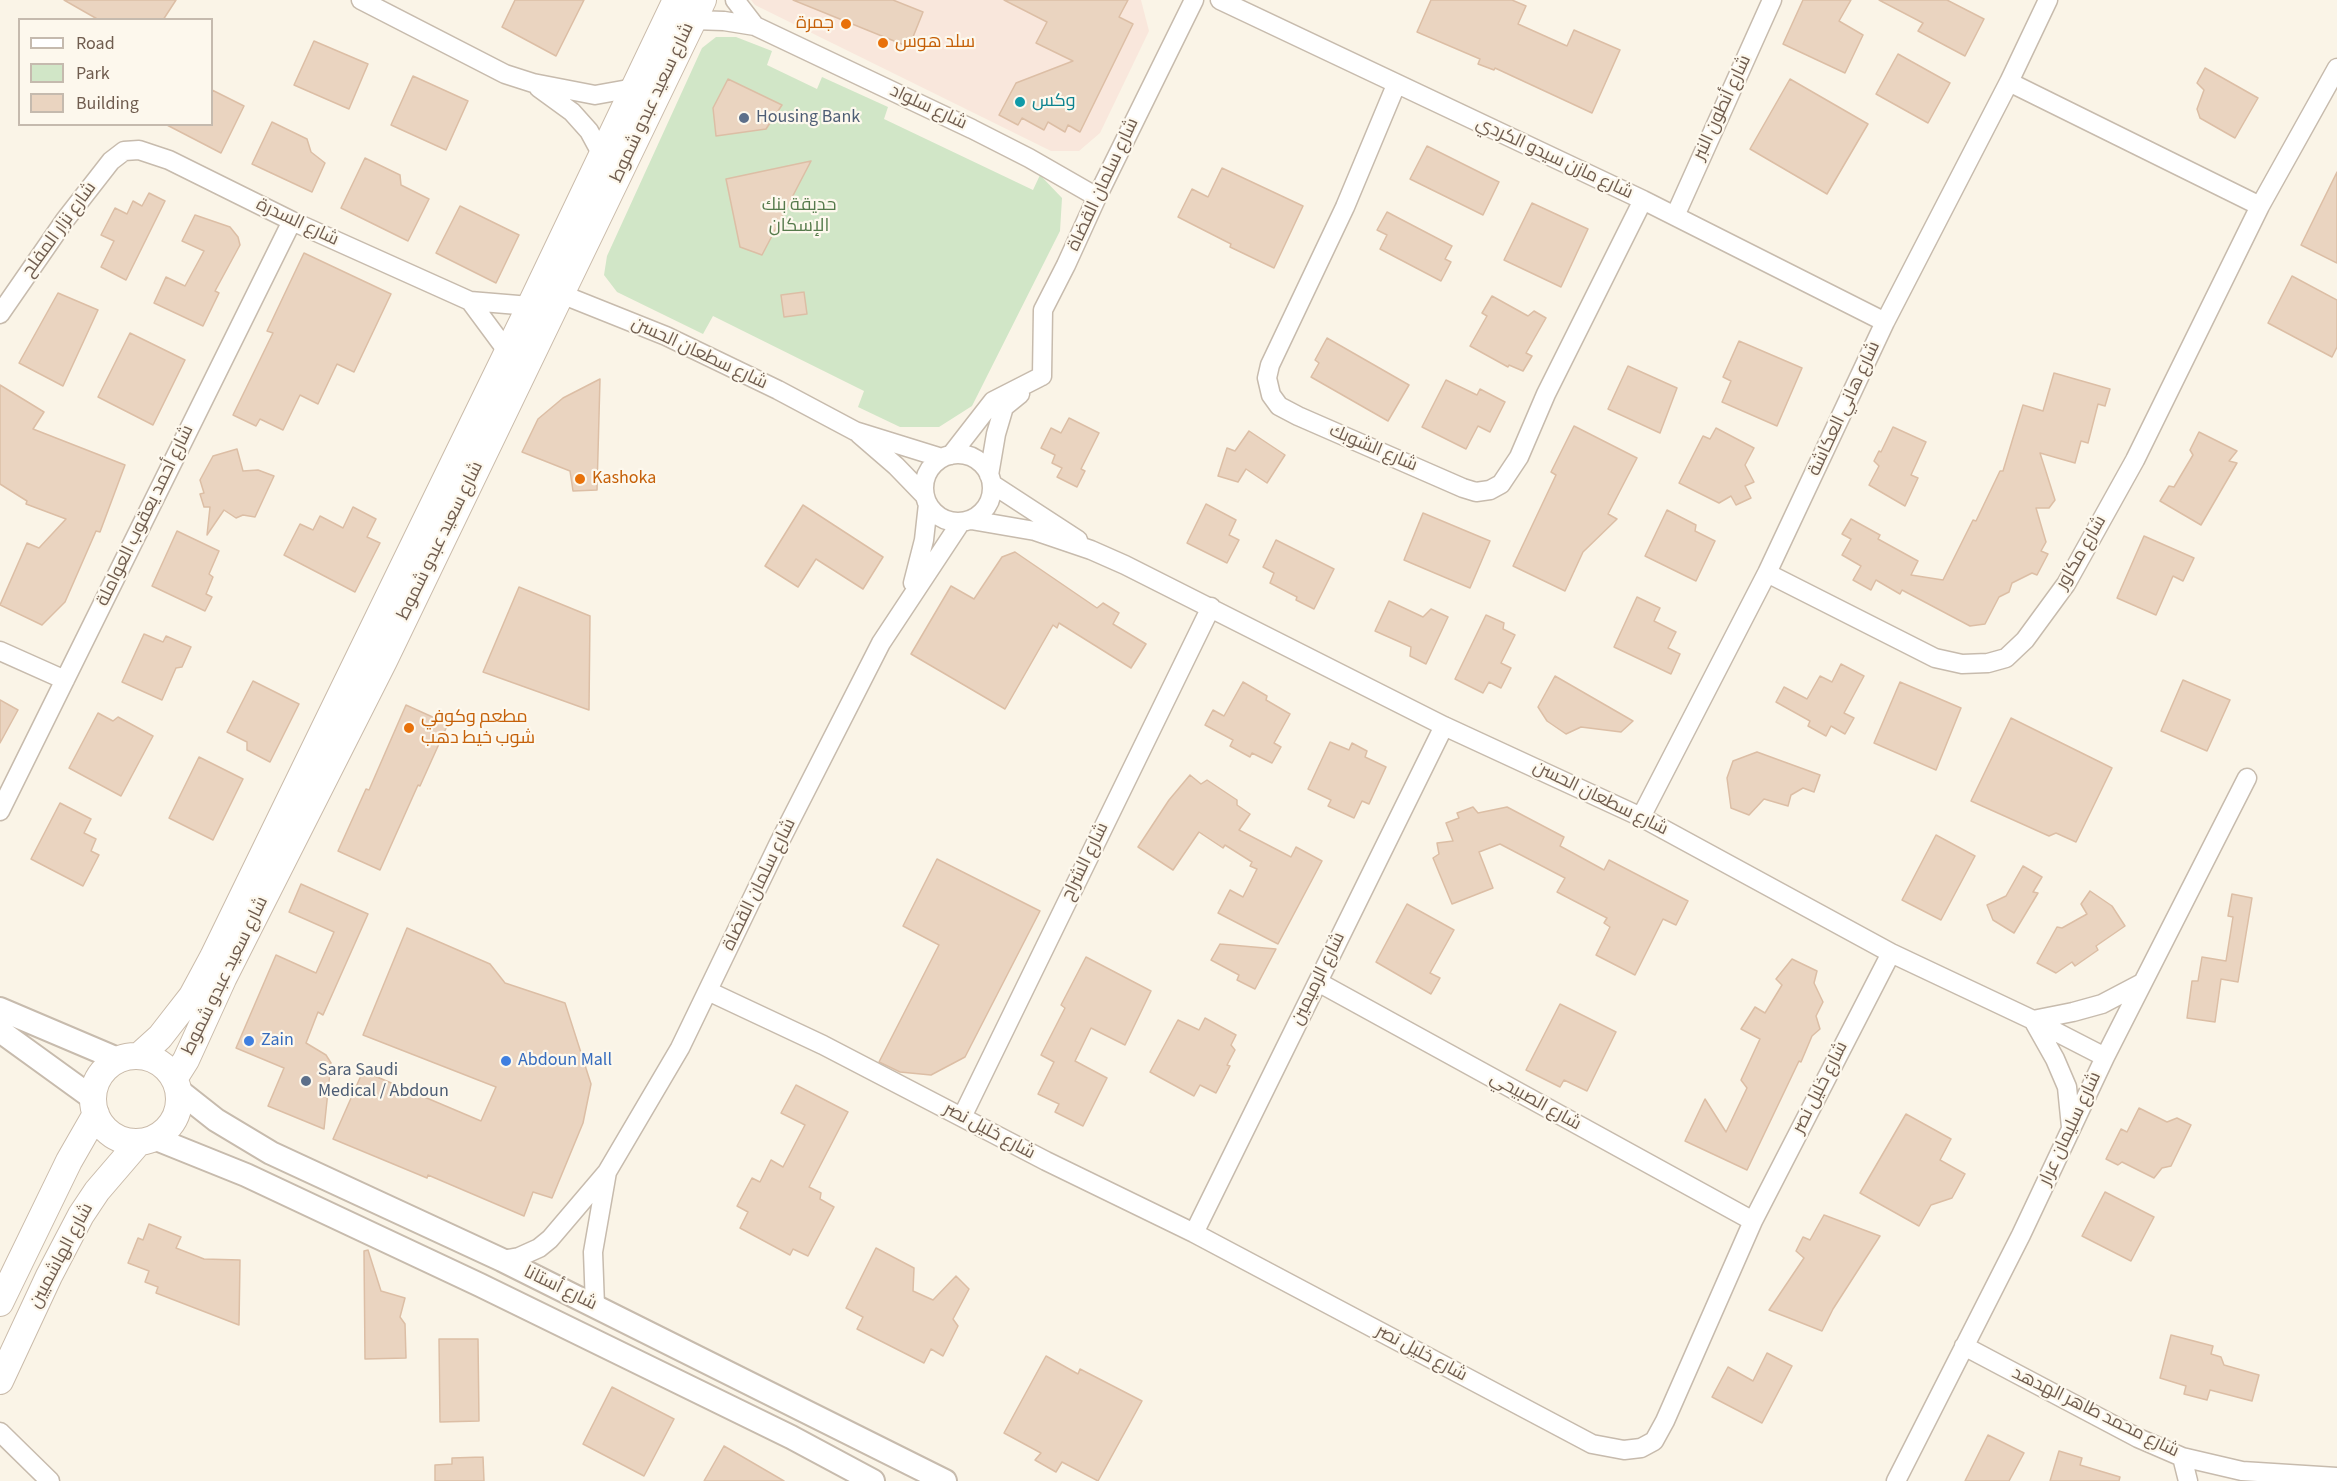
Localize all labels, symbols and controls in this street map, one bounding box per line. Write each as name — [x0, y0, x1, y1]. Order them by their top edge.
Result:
place label: جمرة — [796, 13, 834, 35]
marker: جمرة — [839, 17, 853, 31]
legend — [18, 18, 213, 126]
street label: شارع سعيد عبدو شموط — [607, 20, 699, 186]
text: Road — [76, 31, 115, 56]
place label: سلد هوس — [895, 32, 975, 54]
marker: سلد هوس — [876, 36, 890, 50]
street label: شارع أنطون النبر — [1689, 52, 1757, 164]
text: Park — [76, 61, 110, 86]
street label: شارع سلواد — [886, 81, 970, 135]
text: Building — [76, 91, 139, 116]
place label: وكس — [1032, 91, 1076, 113]
marker: وكس — [1013, 95, 1027, 109]
place label: Housing Bank — [756, 107, 860, 129]
marker: Housing Bank — [737, 111, 751, 125]
street label: شارع مازن سيدو الكردي — [1472, 113, 1636, 205]
street label: شارع سلمان القضاة — [1064, 115, 1144, 255]
street label: شارع نزار المفلح — [18, 178, 102, 282]
street label: شارع السدرة — [252, 194, 342, 252]
park label: حديقة بنك الإسكان — [762, 195, 836, 238]
street label: شارع سطعان الحسن — [628, 313, 770, 395]
street label: شارع هاني العكاشة — [1804, 338, 1886, 480]
street label: شارع الشوبك — [1326, 421, 1420, 477]
street label: شارع أحمد يعقوب العواملة — [93, 422, 199, 610]
street label: شارع سعيد عبدو شموط — [393, 458, 489, 624]
place label: Kashoka — [592, 468, 656, 490]
marker: Kashoka — [573, 472, 587, 486]
street label: شارع مكاور — [2052, 512, 2112, 594]
place label: مطعم وكوفي شوب خيط دهب — [421, 707, 535, 750]
marker: مطعم وكوفي شوب خيط دهب — [402, 721, 416, 735]
street label: شارع سطعان الحسن — [1529, 757, 1671, 841]
street label: شارع سلمان القضاة — [719, 815, 801, 955]
street label: شارع الشراح — [1058, 819, 1114, 905]
street label: شارع سعيد عبدو شموط — [178, 893, 274, 1059]
street label: شارع الرميمين — [1287, 929, 1351, 1029]
place label: Zain — [261, 1030, 294, 1052]
marker: Zain — [242, 1034, 256, 1048]
street label: شارع خليل نصر — [1789, 1038, 1853, 1138]
place label: Abdoun Mall — [518, 1050, 612, 1072]
marker: Abdoun Mall — [499, 1054, 513, 1068]
place label: Sara Saudi Medical / Abdoun — [318, 1060, 449, 1102]
street label: شارع الصبيحي — [1486, 1068, 1584, 1136]
street label: شارع سليمان عرار — [2035, 1069, 2107, 1189]
marker: Sara Saudi Medical / Abdoun — [299, 1074, 313, 1088]
street label: شارع خليل نصر — [940, 1099, 1038, 1165]
street label: شارع الهاشميين — [25, 1200, 99, 1312]
street label: شارع أستانا — [520, 1262, 600, 1316]
street label: شارع خليل نصر — [1372, 1321, 1470, 1387]
street label: شارع محمد طاهر الهدهد — [2008, 1363, 2182, 1463]

